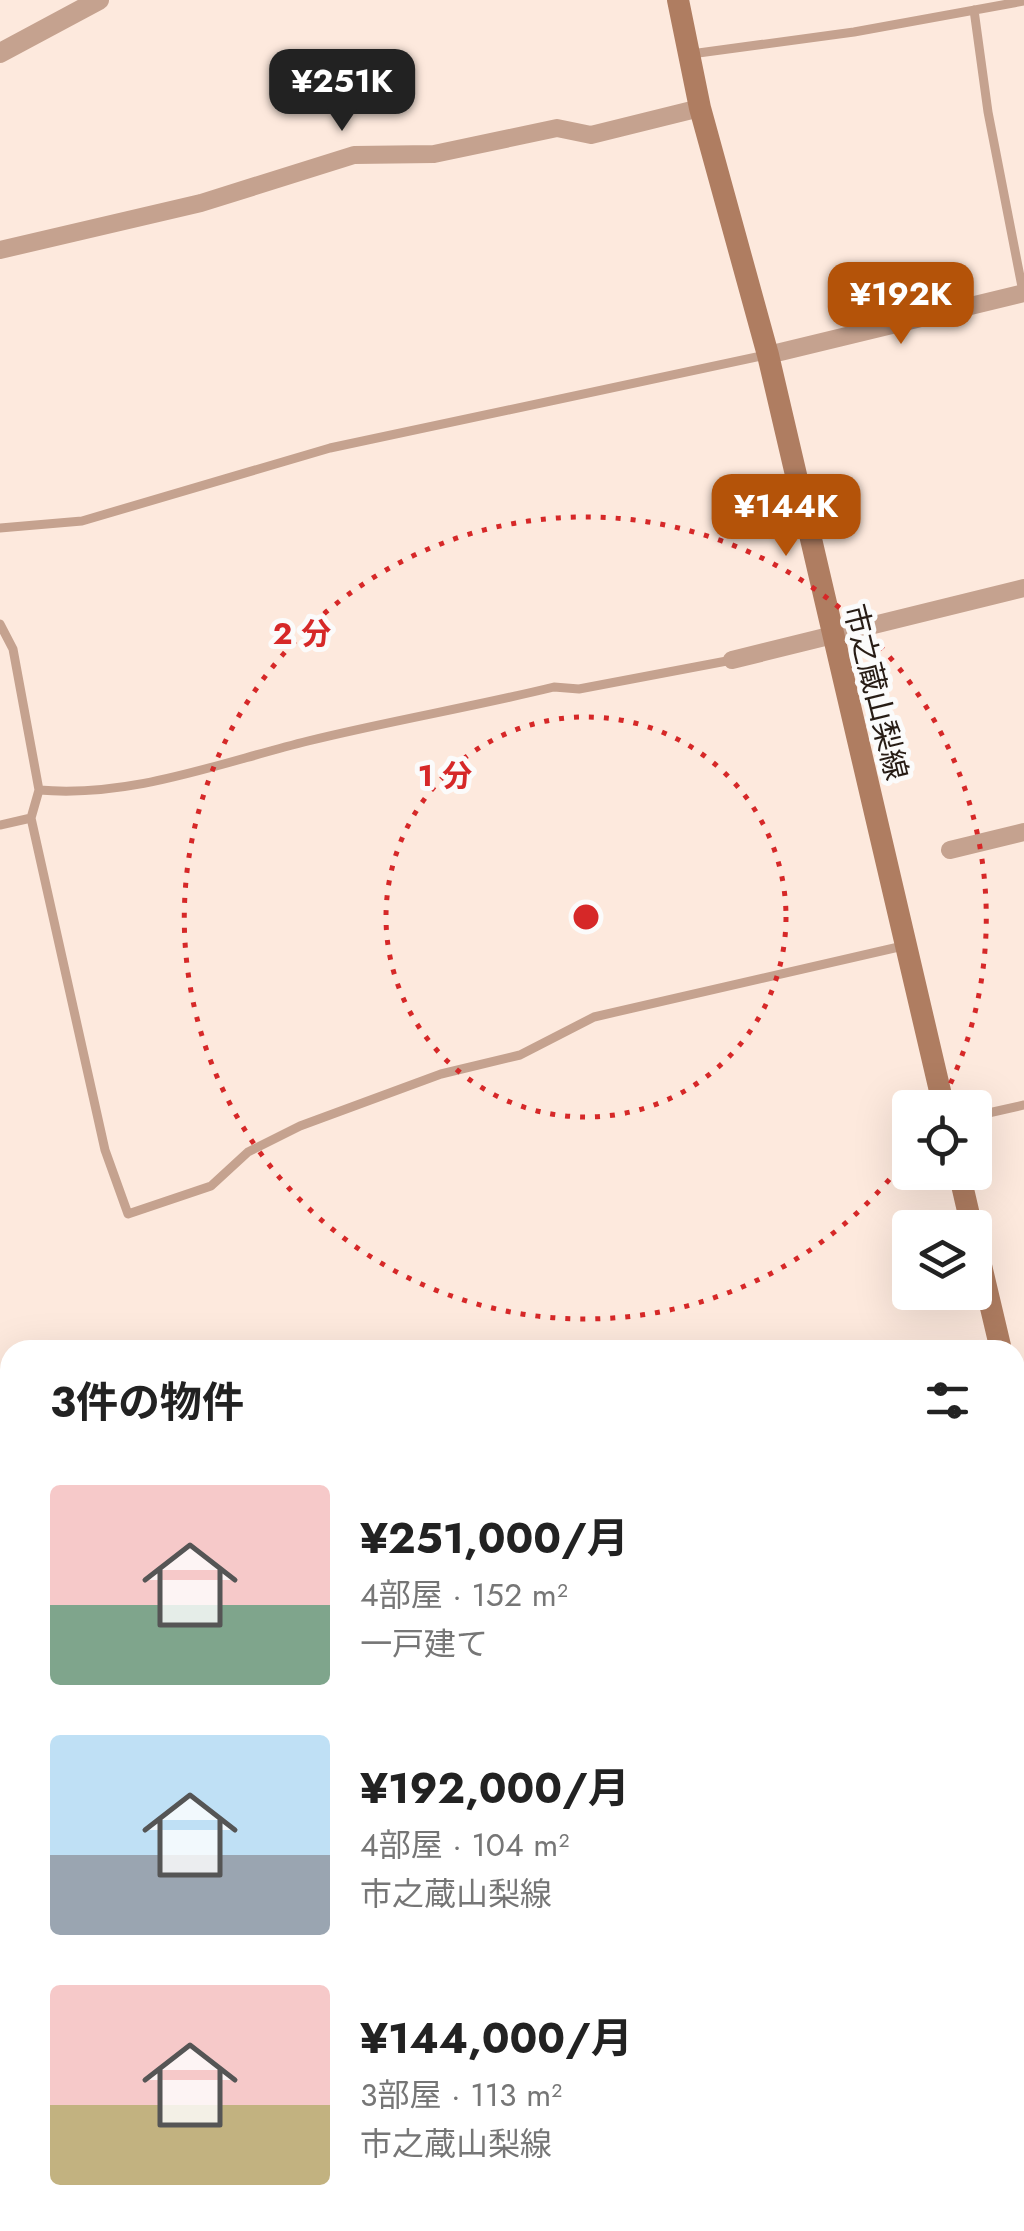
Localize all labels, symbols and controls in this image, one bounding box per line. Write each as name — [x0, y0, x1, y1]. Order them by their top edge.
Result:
pin: ¥251K — [272, 49, 412, 134]
text: ¥251K — [291, 58, 393, 104]
pin: ¥192K — [831, 262, 971, 347]
text: ¥192K — [850, 271, 952, 317]
pin: ¥144K — [716, 474, 856, 559]
text: ¥144K — [734, 483, 838, 529]
street label: 市之蔵山梨線 — [833, 599, 919, 785]
text: 2 分 — [273, 612, 331, 655]
text: 1 分 — [418, 754, 472, 797]
centre of rings — [568, 899, 604, 935]
map controls — [892, 1090, 992, 1310]
button: locate — [892, 1090, 992, 1190]
button: layers — [892, 1210, 992, 1310]
text: 3件の物件 — [50, 1372, 244, 1433]
icon: filters — [920, 1373, 975, 1428]
text: ¥251,000/月 — [360, 1508, 629, 1569]
icon: home — [130, 1525, 250, 1645]
text: 4部屋 · 152 m² — [360, 1572, 568, 1618]
text: 一戸建て — [360, 1621, 488, 1667]
text: ¥192,000/月 — [360, 1758, 630, 1819]
icon: home — [130, 1775, 250, 1895]
text: 4部屋 · 104 m² — [360, 1822, 569, 1868]
text: 市之蔵山梨線 — [360, 1871, 552, 1917]
text: ¥144,000/月 — [360, 2008, 633, 2069]
icon: home — [130, 2025, 250, 2145]
text: 3部屋 · 113 m² — [360, 2072, 562, 2118]
text: 市之蔵山梨線 — [360, 2121, 552, 2167]

